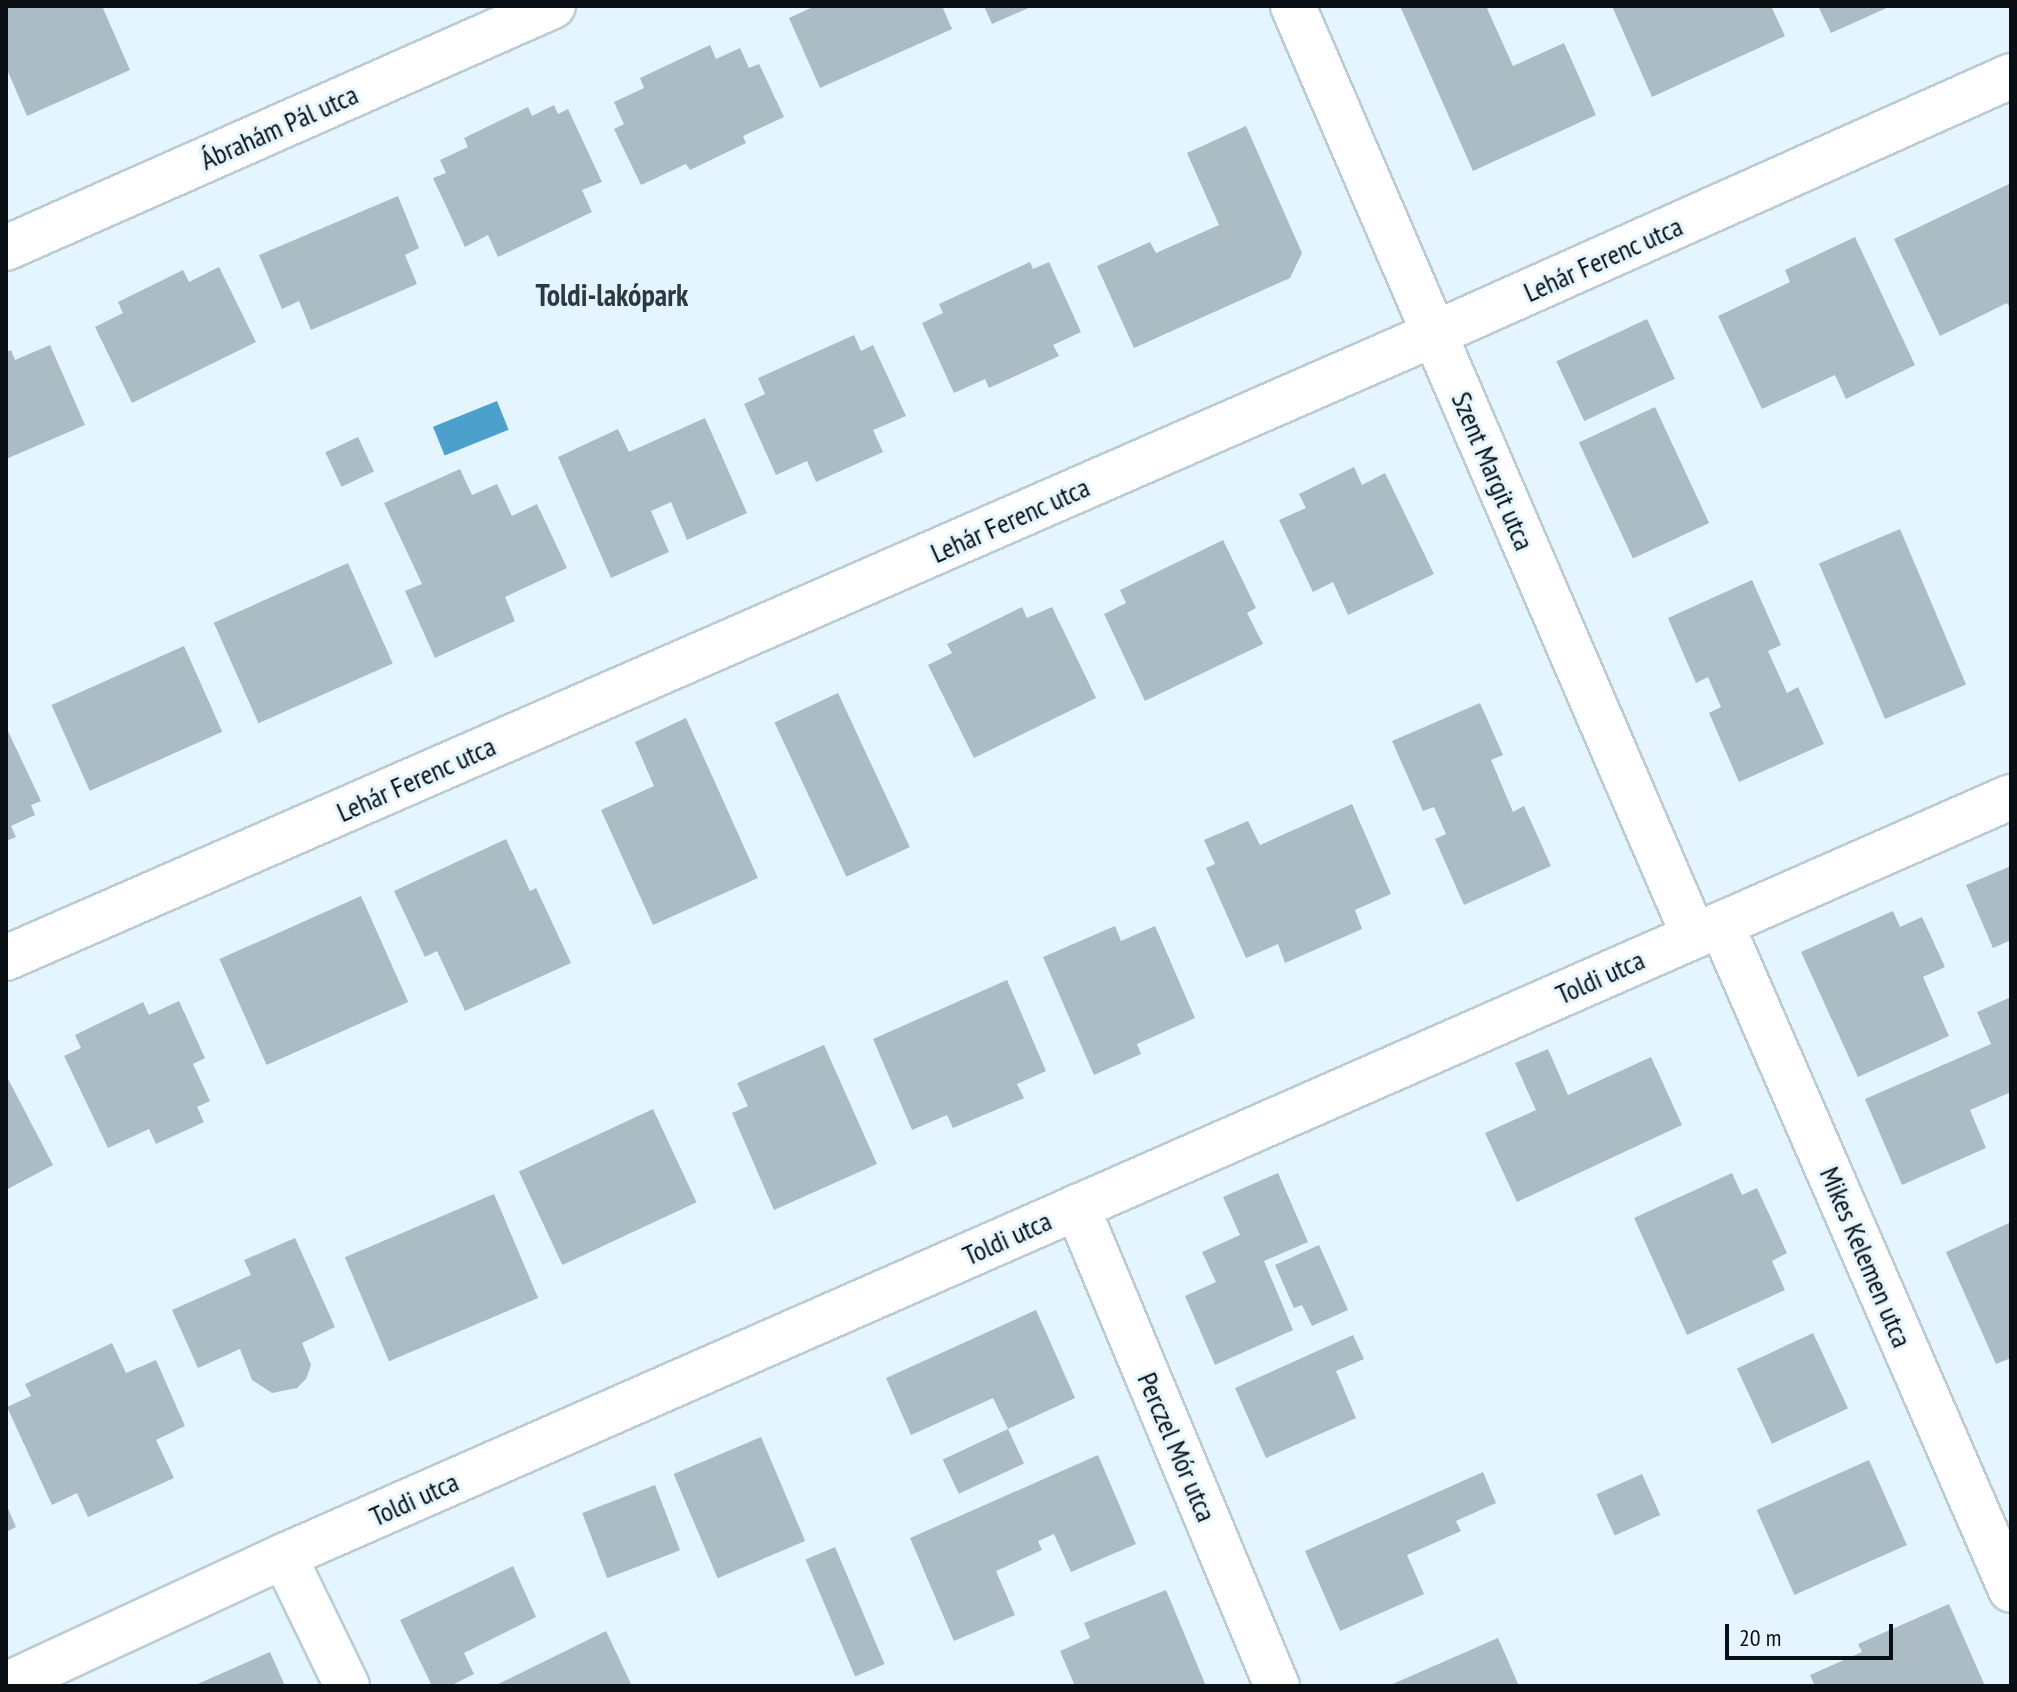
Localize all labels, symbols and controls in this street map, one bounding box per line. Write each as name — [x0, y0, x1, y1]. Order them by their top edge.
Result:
street label: Ábrahám Pál utca — [195, 77, 363, 177]
street label: Lehár Ferenc utca — [1518, 209, 1688, 309]
district label: Toldi-lakópark — [536, 277, 688, 313]
street label: Szent Margit utca — [1445, 387, 1541, 555]
street label: Lehár Ferenc utca — [925, 470, 1095, 570]
street label: Lehár Ferenc utca — [331, 729, 501, 829]
street label: Toldi utca — [1551, 943, 1649, 1011]
street label: Mikes Kelemen utca — [1813, 1162, 1919, 1352]
street label: Toldi utca — [958, 1204, 1056, 1272]
street label: Perczel Mór utca — [1131, 1367, 1223, 1527]
street label: Toldi utca — [365, 1465, 463, 1533]
scale bar — [1729, 1608, 1897, 1658]
text: 20 m — [1739, 1622, 1781, 1653]

